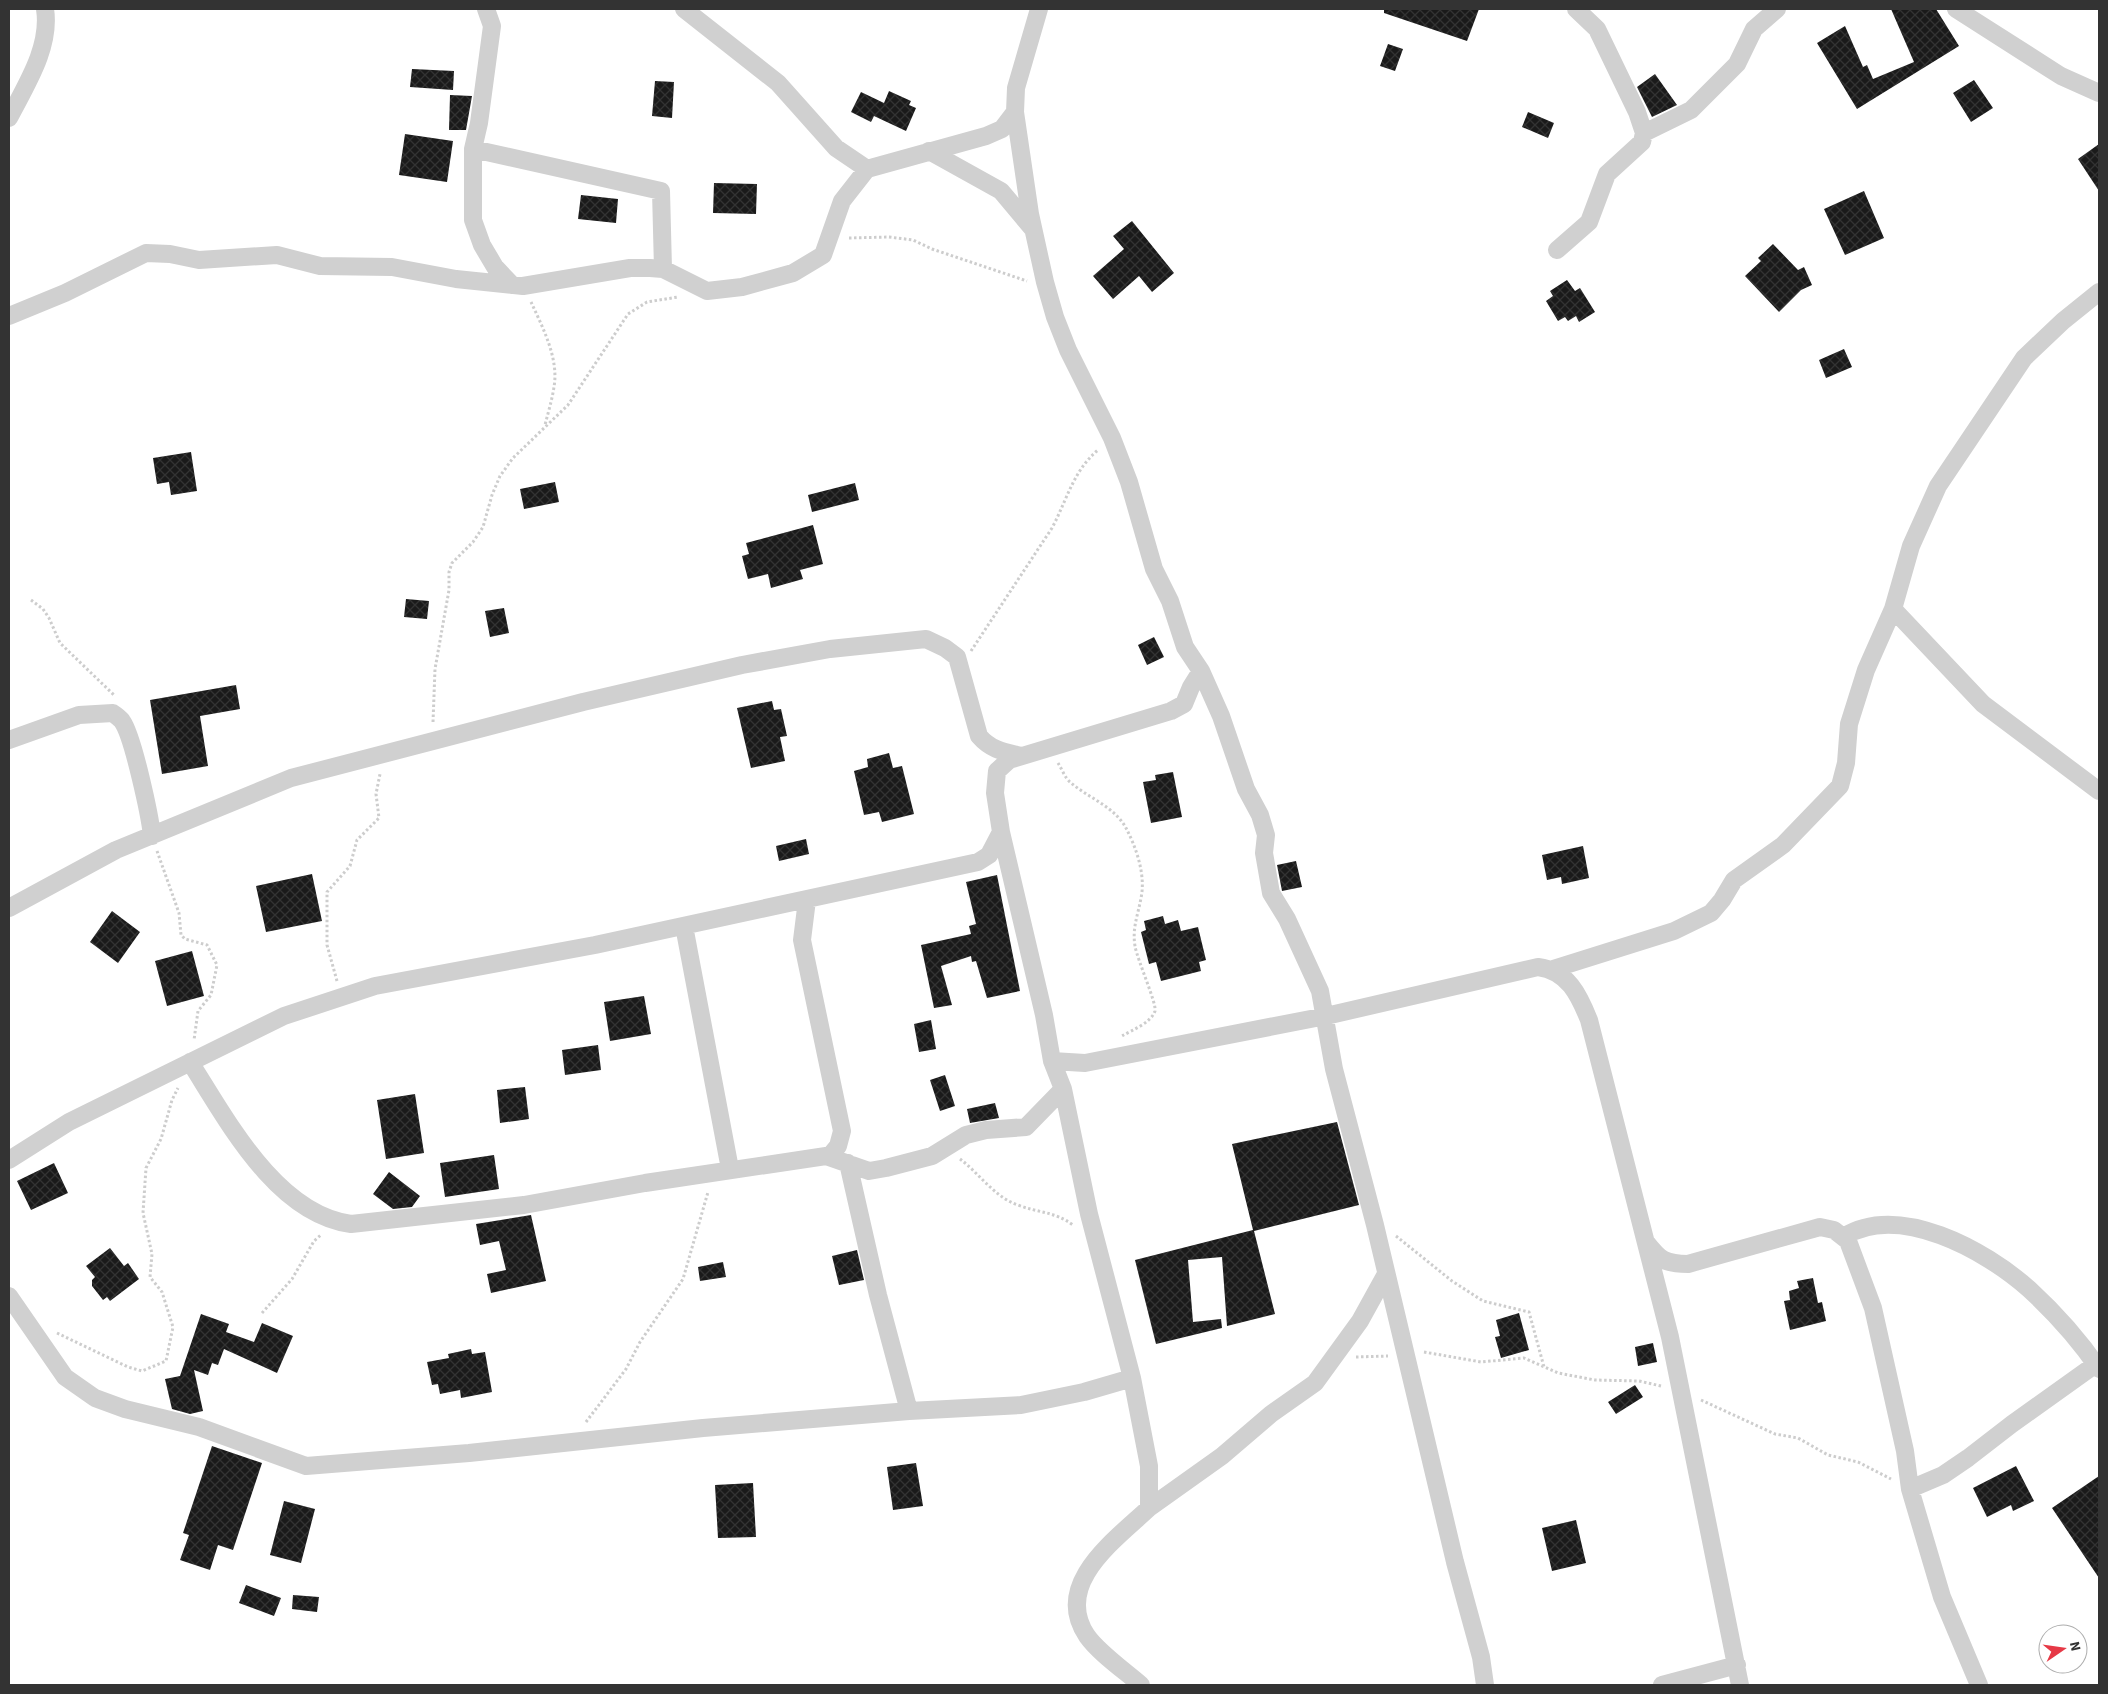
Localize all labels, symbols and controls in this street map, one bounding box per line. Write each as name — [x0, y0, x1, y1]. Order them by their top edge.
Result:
north arrow — [2038, 1624, 2088, 1674]
text: N — [2064, 1640, 2085, 1653]

